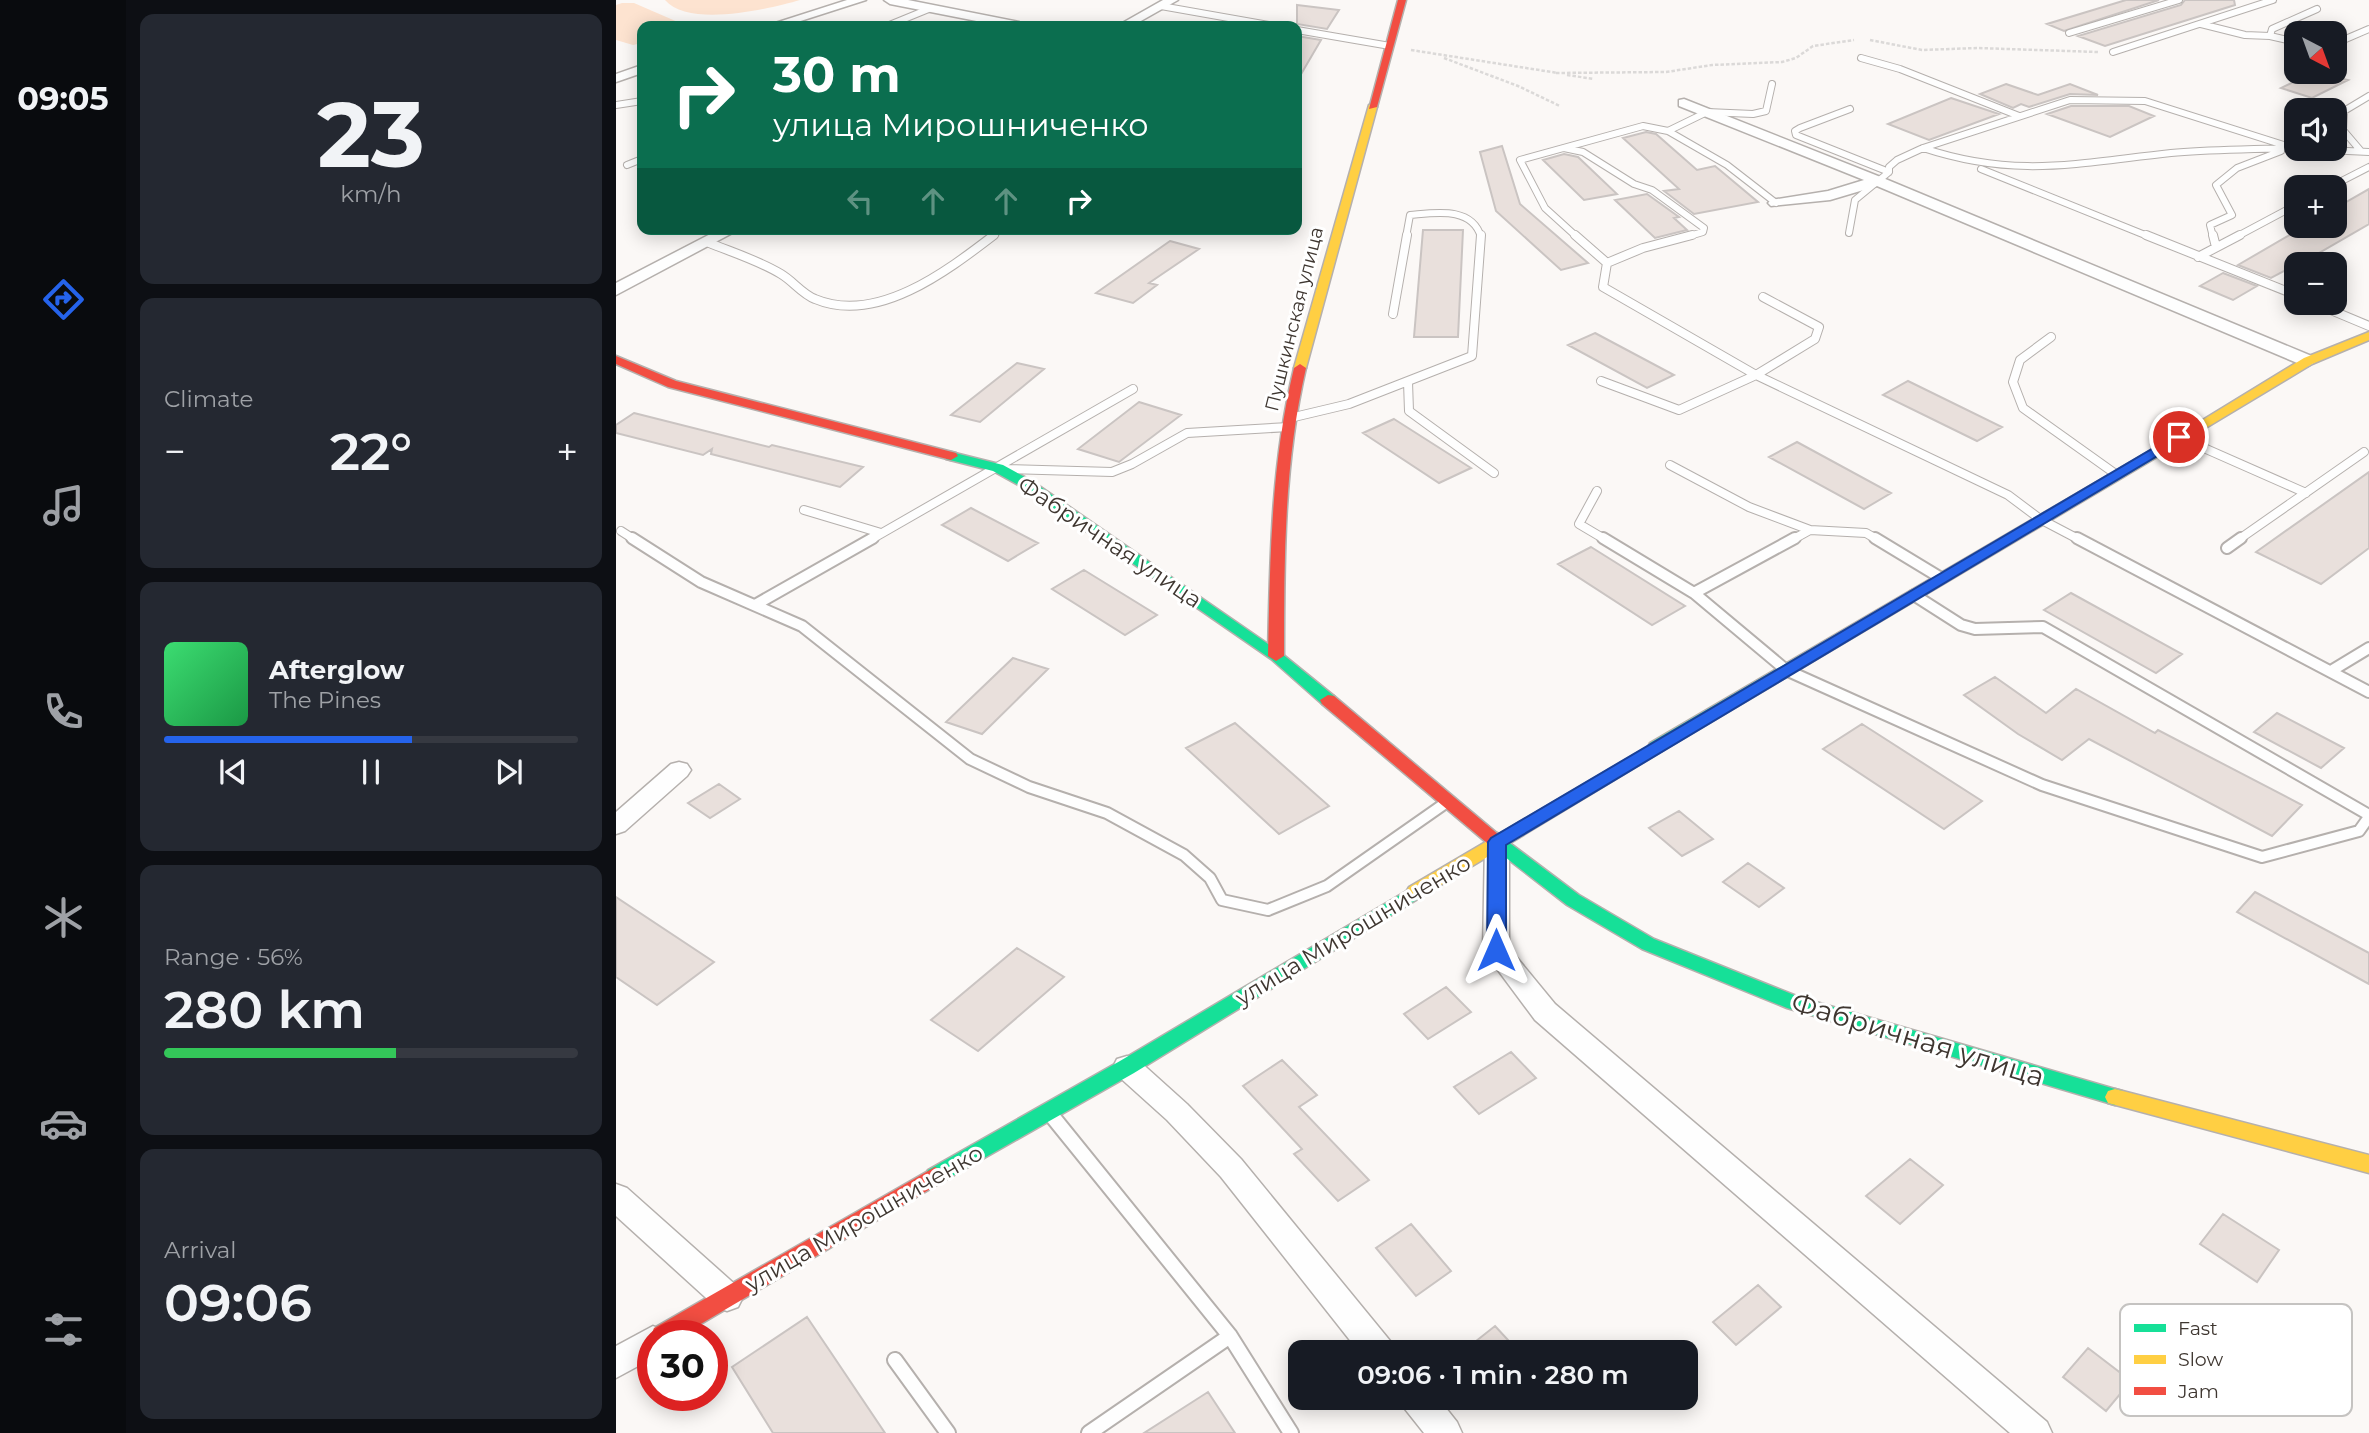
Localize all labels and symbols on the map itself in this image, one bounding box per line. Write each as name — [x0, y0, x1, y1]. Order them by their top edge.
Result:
north arrow — [2284, 21, 2347, 84]
street label: Пушкинская улица — [1260, 224, 1328, 414]
pin — [2149, 407, 2209, 467]
street label: Фабричная улица — [1013, 470, 1207, 614]
street label: улица Мирошниченко — [1229, 848, 1476, 1012]
position arrow — [1459, 913, 1533, 987]
street label: Фабричная улица — [1787, 984, 2049, 1094]
street label: улица Мирошниченко — [739, 1138, 988, 1298]
legend — [2120, 1304, 2352, 1416]
text: Fast — [2178, 1317, 2218, 1340]
speed limit sign: 30 — [637, 1320, 728, 1411]
text: Slow — [2178, 1348, 2223, 1371]
text: Jam — [2177, 1380, 2219, 1403]

